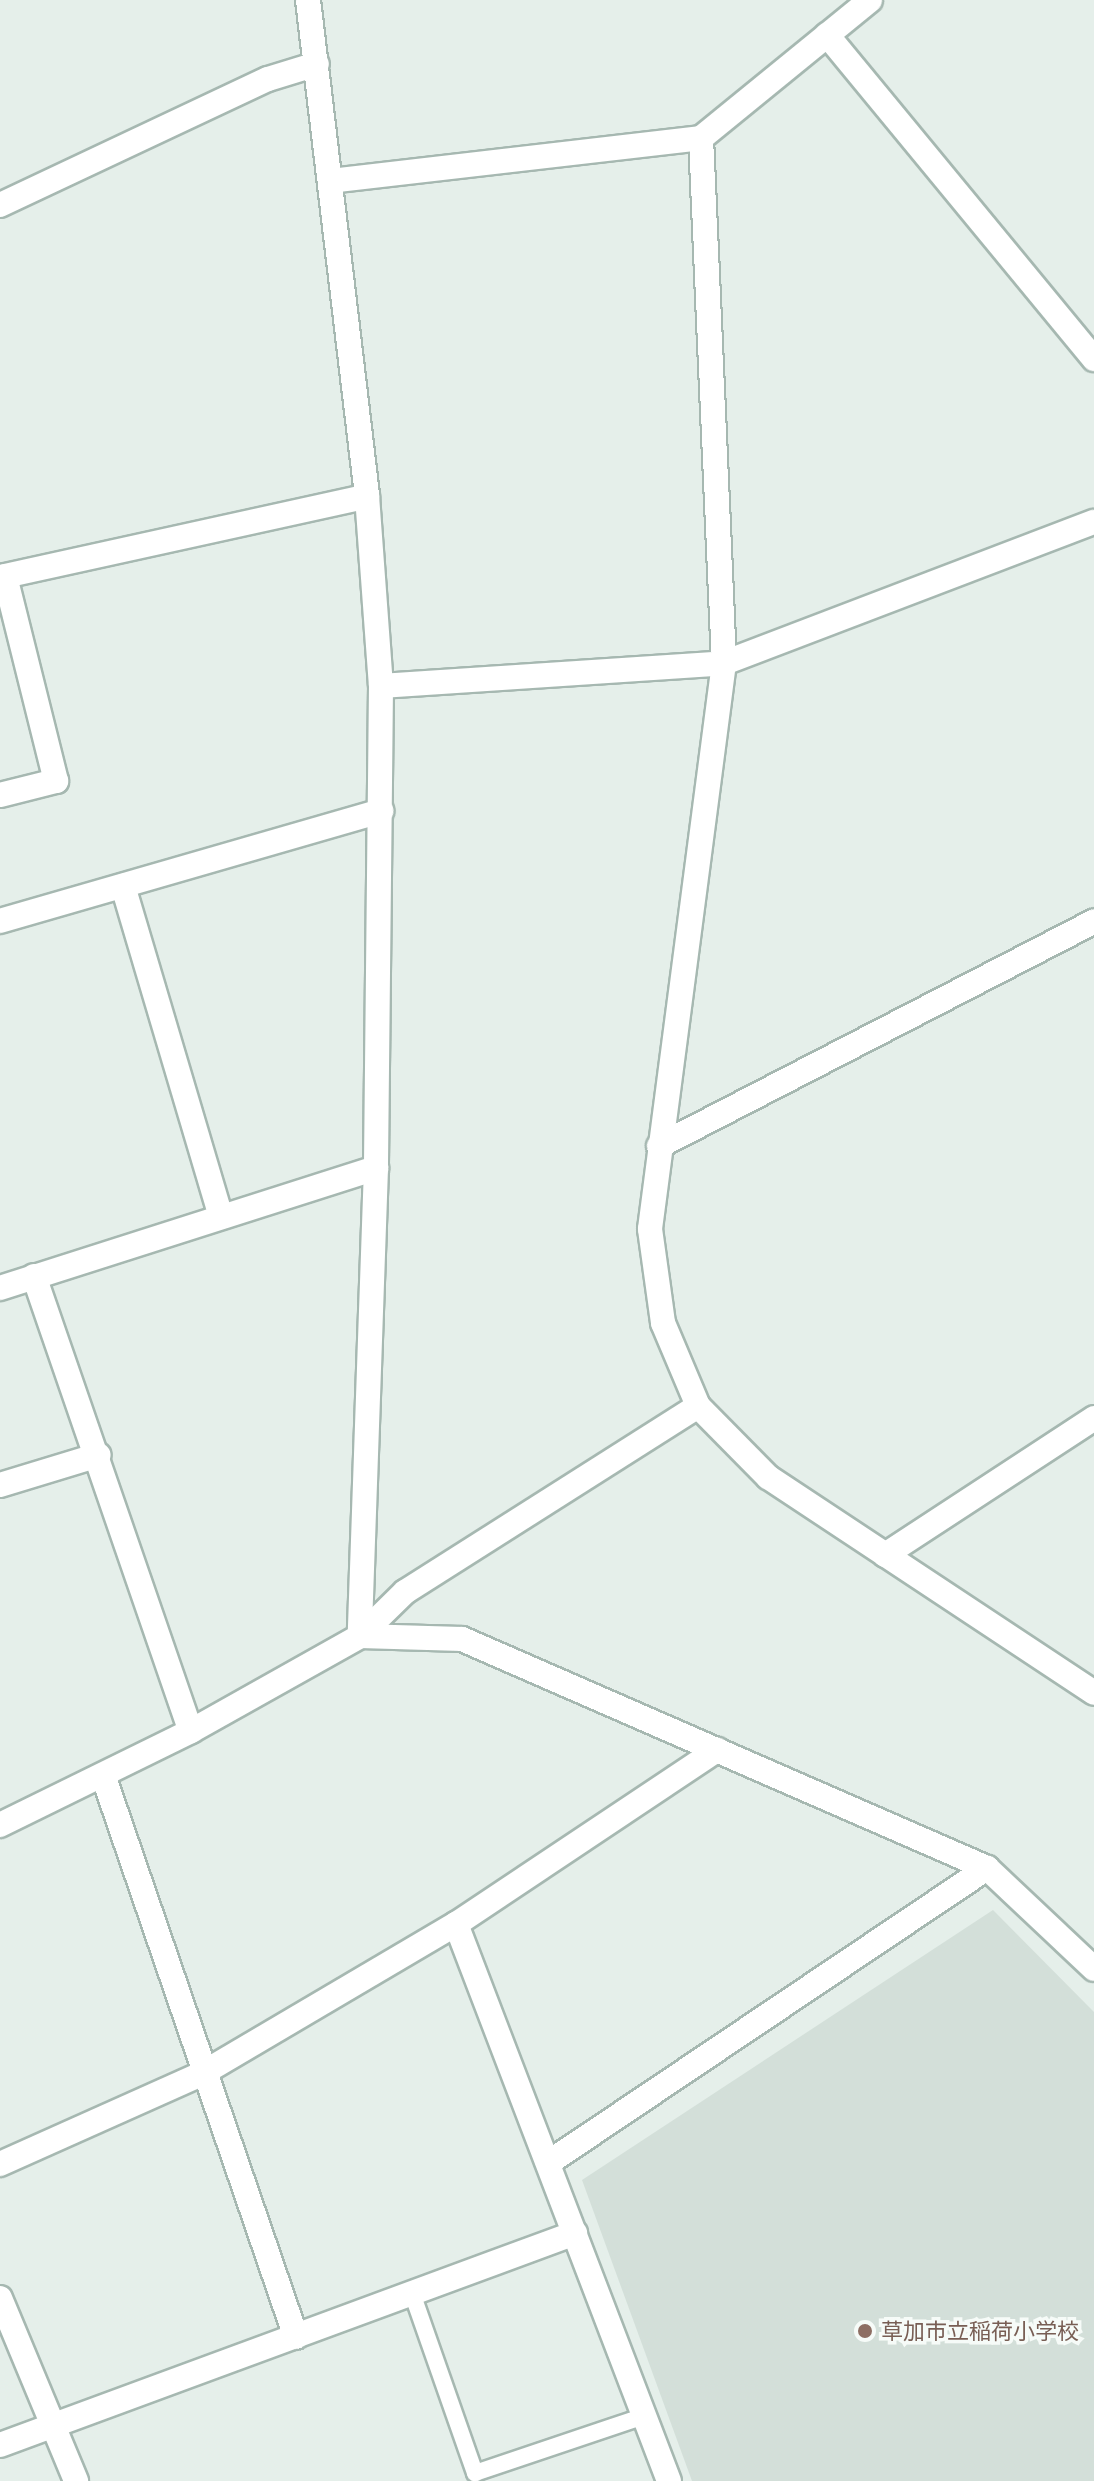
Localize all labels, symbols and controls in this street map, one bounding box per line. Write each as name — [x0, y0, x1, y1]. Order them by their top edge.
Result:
place label: 草加市立稲荷小学校 — [881, 2318, 1079, 2344]
marker: 草加市立稲荷小学校 — [856, 2322, 874, 2340]

